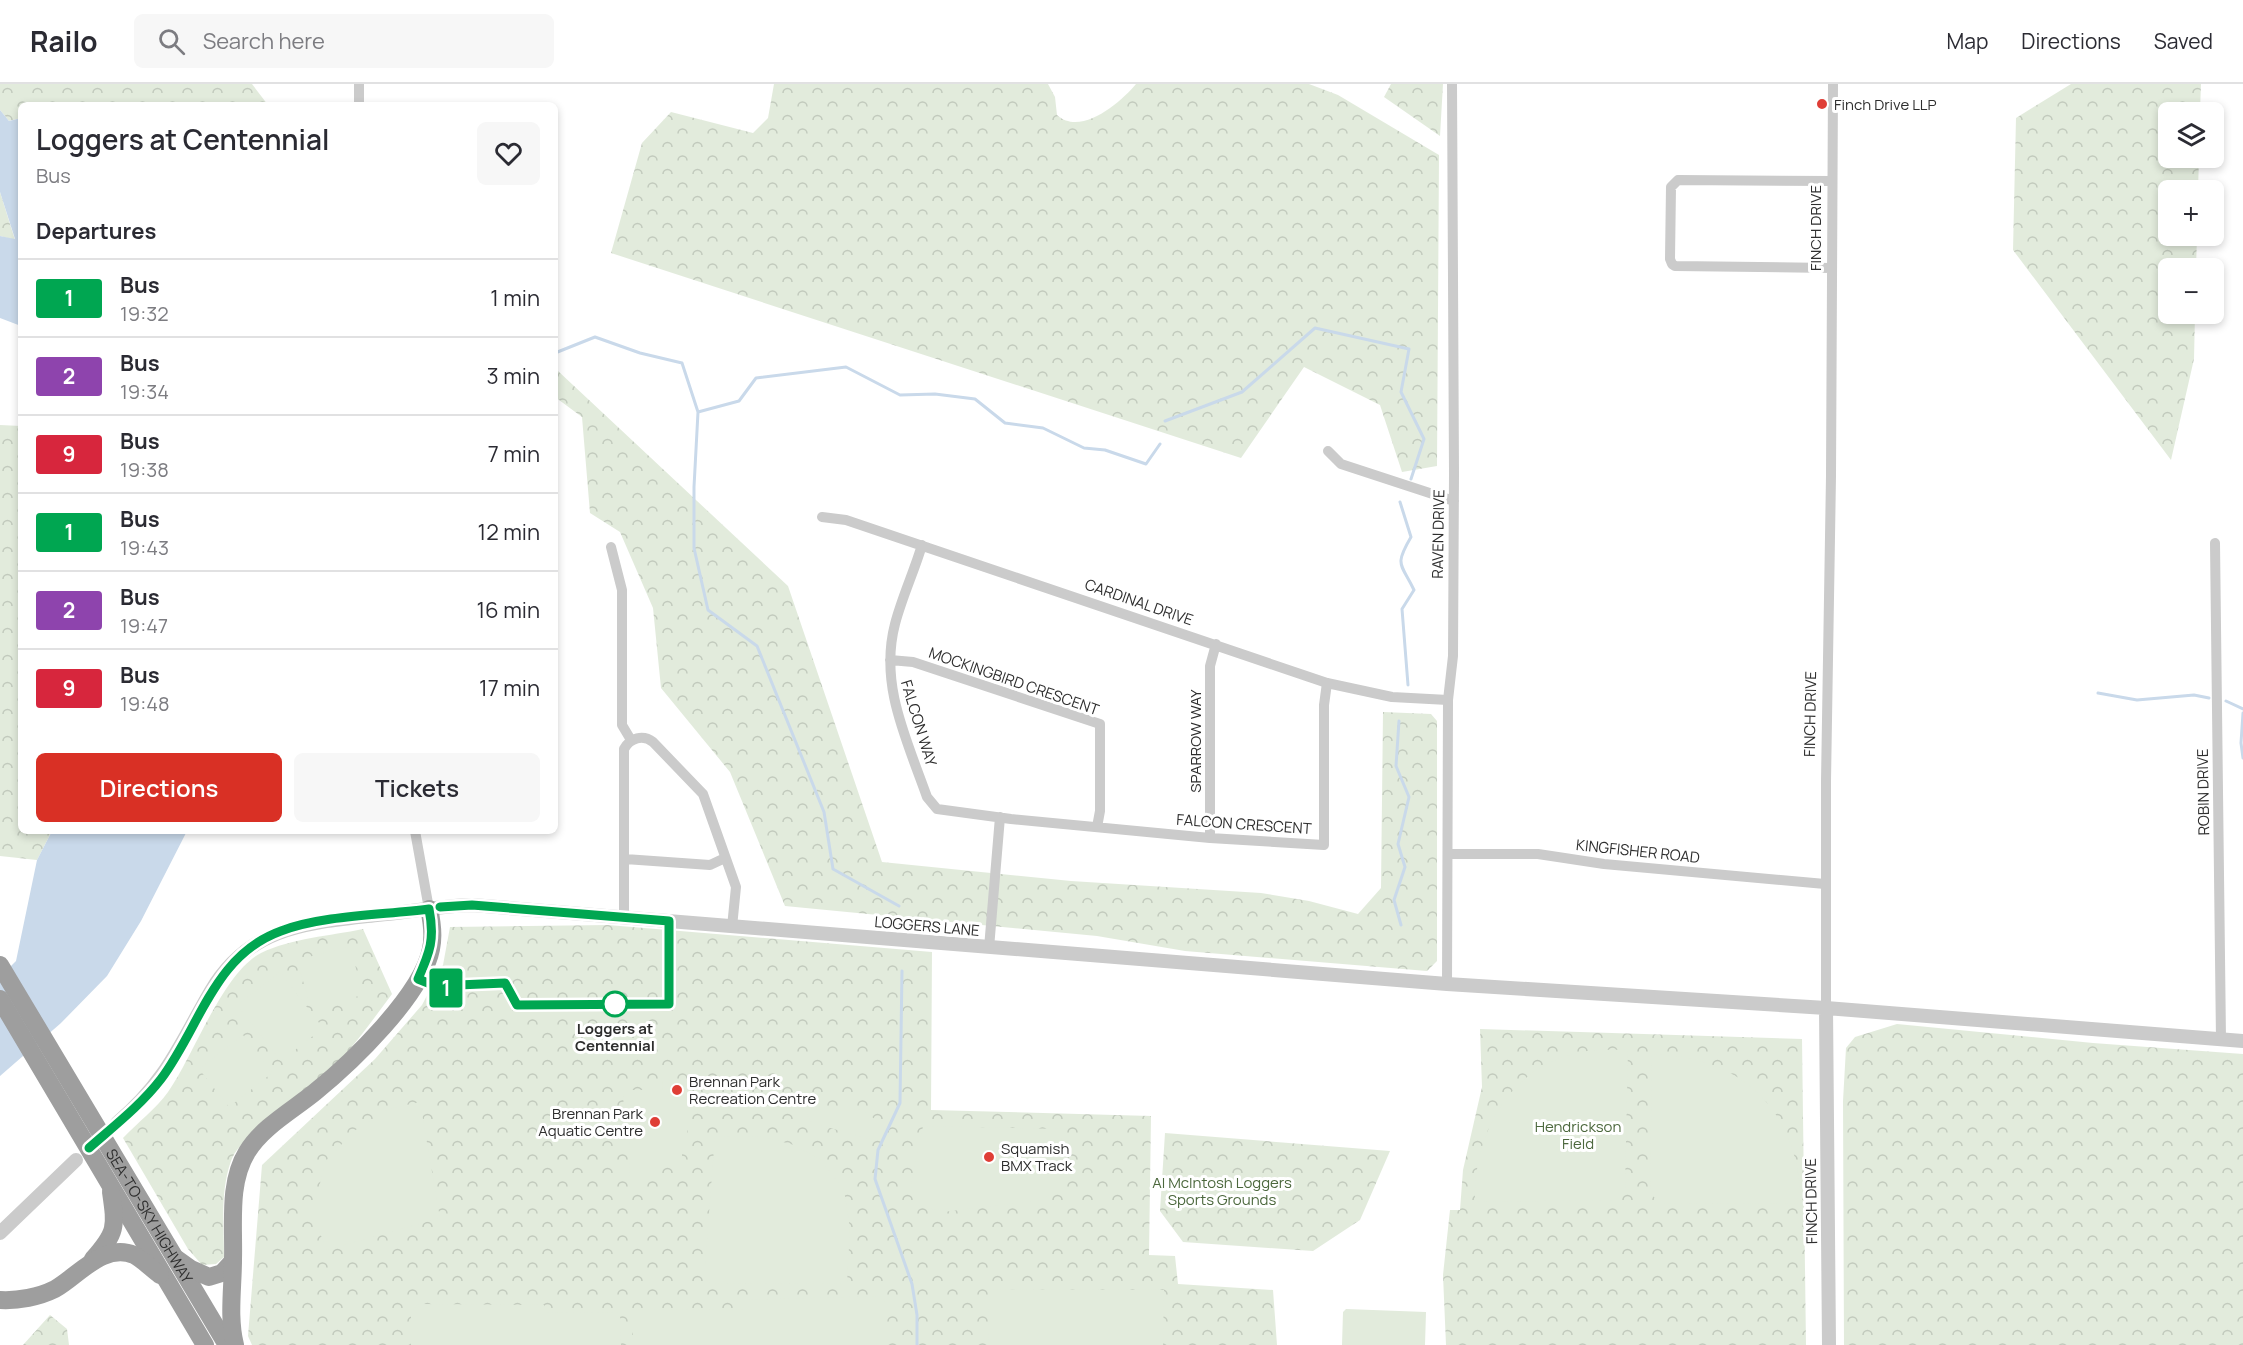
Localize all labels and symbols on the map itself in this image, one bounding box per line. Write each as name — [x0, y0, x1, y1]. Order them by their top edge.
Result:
place label: Finch Drive LLP — [1834, 94, 1937, 115]
marker: Finch Drive LLP — [1815, 97, 1829, 111]
street label: FINCH DRIVE — [1805, 185, 1826, 271]
street label: RAVEN DRIVE — [1427, 489, 1449, 579]
street label: CARDINAL DRIVE — [1082, 574, 1196, 630]
street label: MOCKINGBIRD CRESCENT — [926, 642, 1102, 720]
street label: FINCH DRIVE — [1799, 671, 1821, 757]
street label: FALCON WAY — [896, 677, 942, 769]
street label: SPARROW WAY — [1185, 689, 1206, 793]
street label: ROBIN DRIVE — [2192, 748, 2214, 836]
street label: FALCON CRESCENT — [1176, 809, 1312, 839]
street label: KINGFISHER ROAD — [1575, 834, 1701, 868]
street label: LOGGERS LANE — [873, 911, 981, 941]
line badge: 1 — [426, 968, 466, 1008]
marker: Loggers at Centennial — [602, 991, 628, 1017]
place label: Loggers at Centennial — [575, 1018, 655, 1056]
place label: Brennan Park Recreation Centre — [689, 1071, 816, 1109]
marker: Brennan Park Recreation Centre — [670, 1083, 684, 1097]
place label: Brennan Park Aquatic Centre — [538, 1103, 644, 1141]
marker: Brennan Park Aquatic Centre — [648, 1115, 662, 1129]
park label: Hendrickson Field — [1535, 1116, 1621, 1154]
place label: Squamish BMX Track — [1001, 1138, 1073, 1176]
street label: SEA-TO-SKY HIGHWAY — [101, 1145, 198, 1287]
marker: Squamish BMX Track — [982, 1150, 996, 1164]
street label: FINCH DRIVE — [1800, 1158, 1822, 1244]
park label: Al McIntosh Loggers Sports Grounds — [1152, 1172, 1292, 1210]

